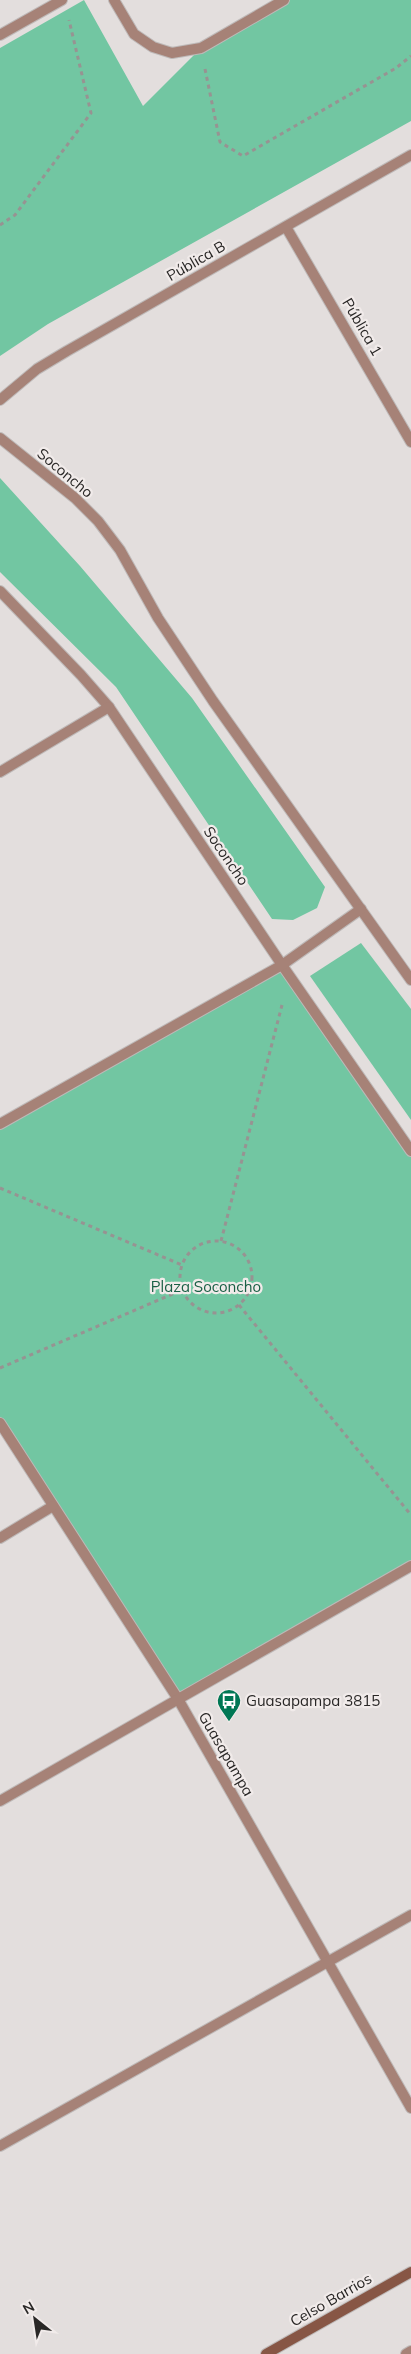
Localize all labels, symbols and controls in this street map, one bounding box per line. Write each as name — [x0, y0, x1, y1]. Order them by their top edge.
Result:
street label: Pública B — [163, 236, 229, 285]
street label: Pública 1 — [338, 294, 387, 359]
street label: Soconcho — [33, 444, 97, 502]
street label: Soconcho — [200, 822, 253, 889]
park label: Plaza Soconcho — [151, 1277, 261, 1296]
bus stop icon: Guasapampa 3815 — [216, 1688, 242, 1722]
place label: Guasapampa 3815 — [246, 1691, 380, 1710]
street label: Guasapampa — [195, 1708, 258, 1799]
street label: Celso Barrios — [287, 2269, 375, 2331]
north arrow — [10, 2294, 60, 2344]
text: N — [19, 2297, 38, 2318]

